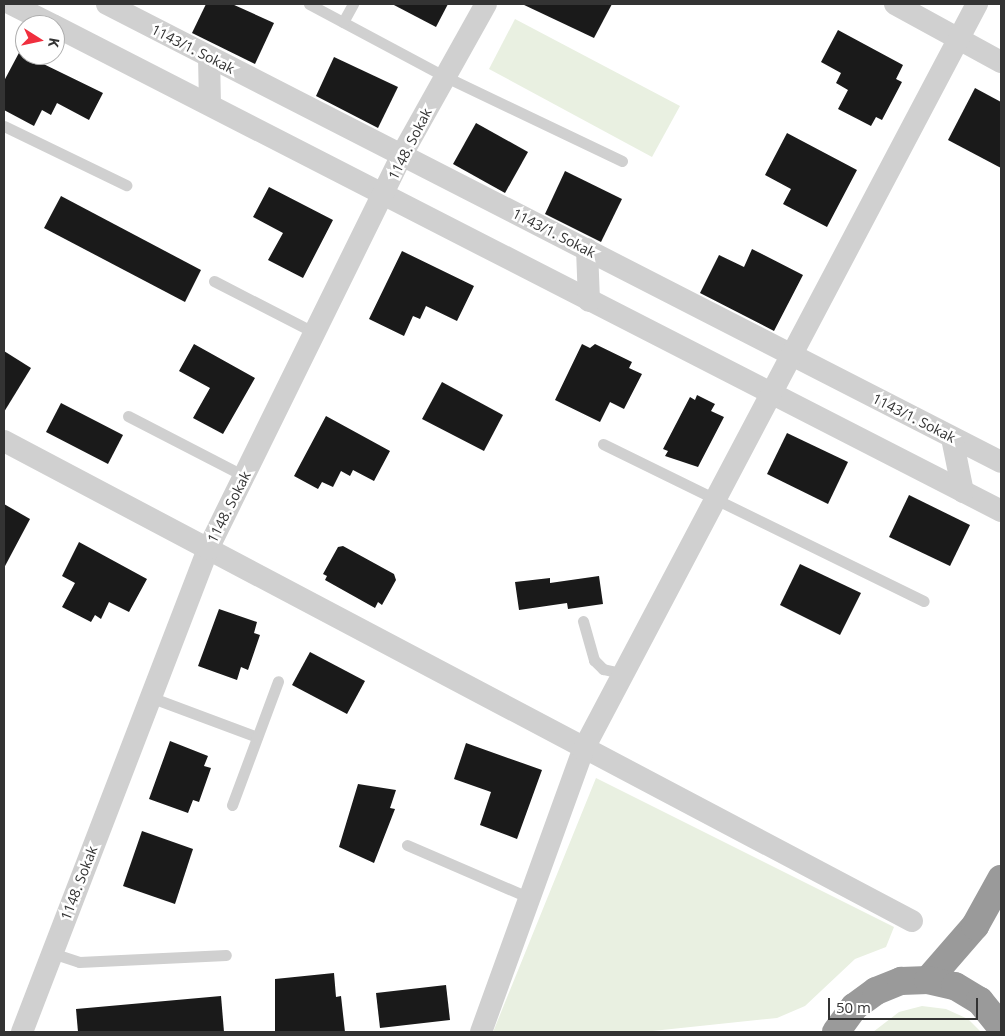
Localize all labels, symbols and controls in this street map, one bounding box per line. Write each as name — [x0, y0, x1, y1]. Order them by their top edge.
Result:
north arrow — [15, 15, 65, 65]
street label: 1143/1. Sokak — [149, 21, 237, 77]
text: K — [44, 36, 64, 49]
street label: 1148. Sokak — [385, 105, 435, 183]
street label: 1143/1. Sokak — [510, 205, 598, 261]
street label: 1143/1. Sokak — [870, 390, 958, 446]
street label: 1148. Sokak — [204, 468, 254, 546]
street label: 1148. Sokak — [57, 844, 101, 922]
scale bar — [830, 988, 980, 1020]
text: 50 m — [836, 997, 871, 1017]

